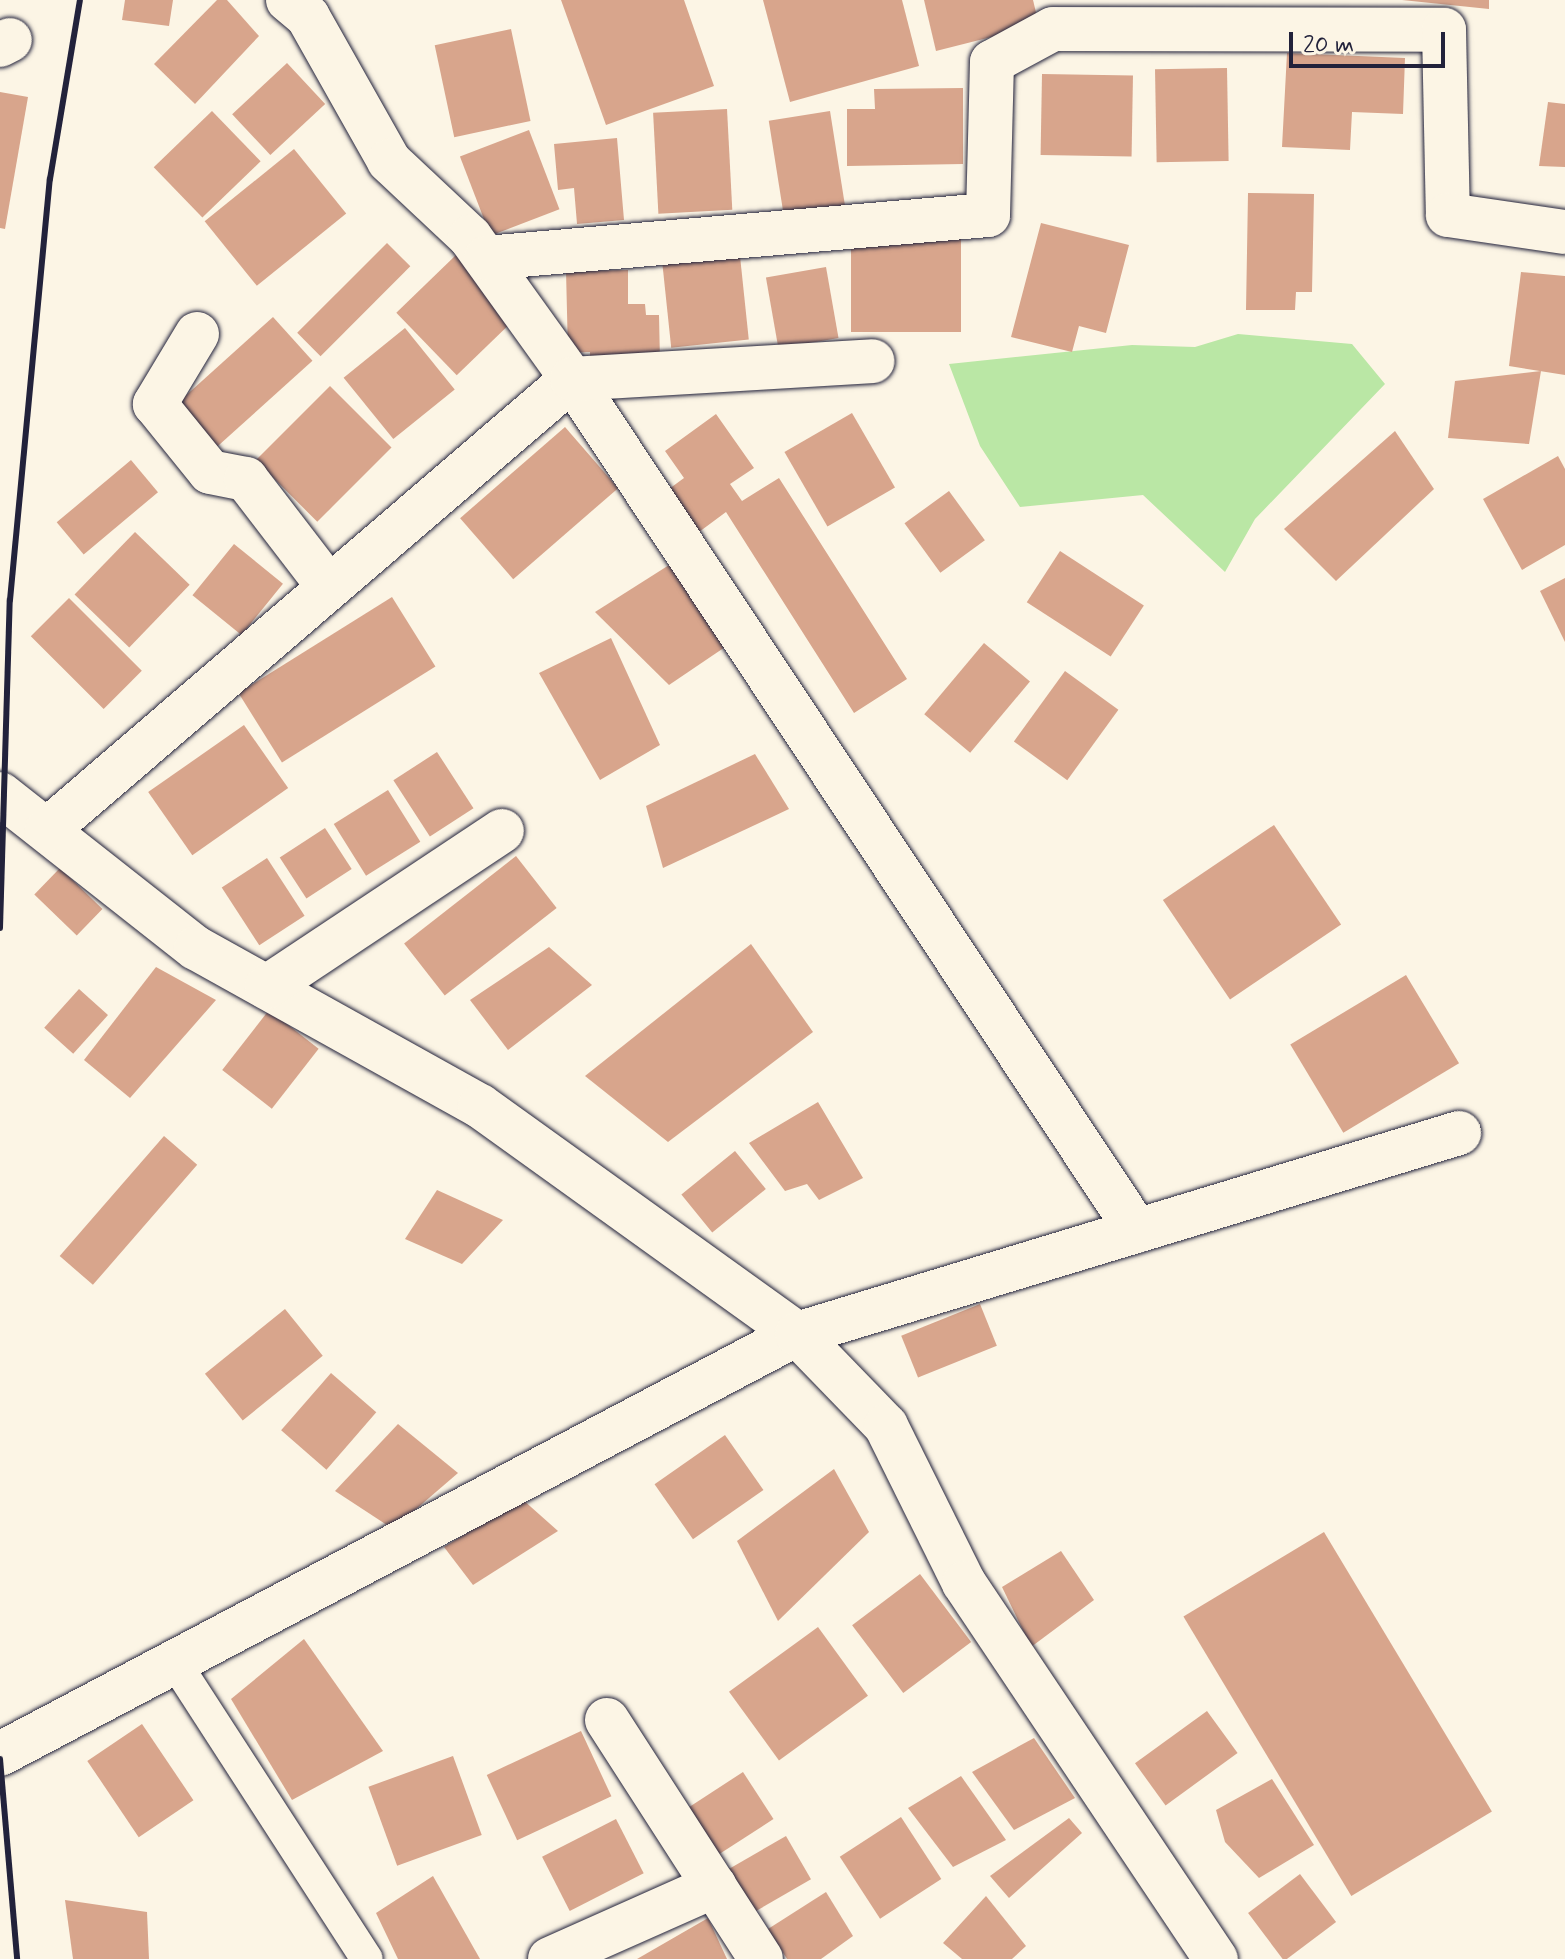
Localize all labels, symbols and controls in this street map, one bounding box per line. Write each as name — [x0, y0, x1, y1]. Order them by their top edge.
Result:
scale bar — [1293, 16, 1449, 66]
text: 20 m — [1303, 30, 1354, 61]

